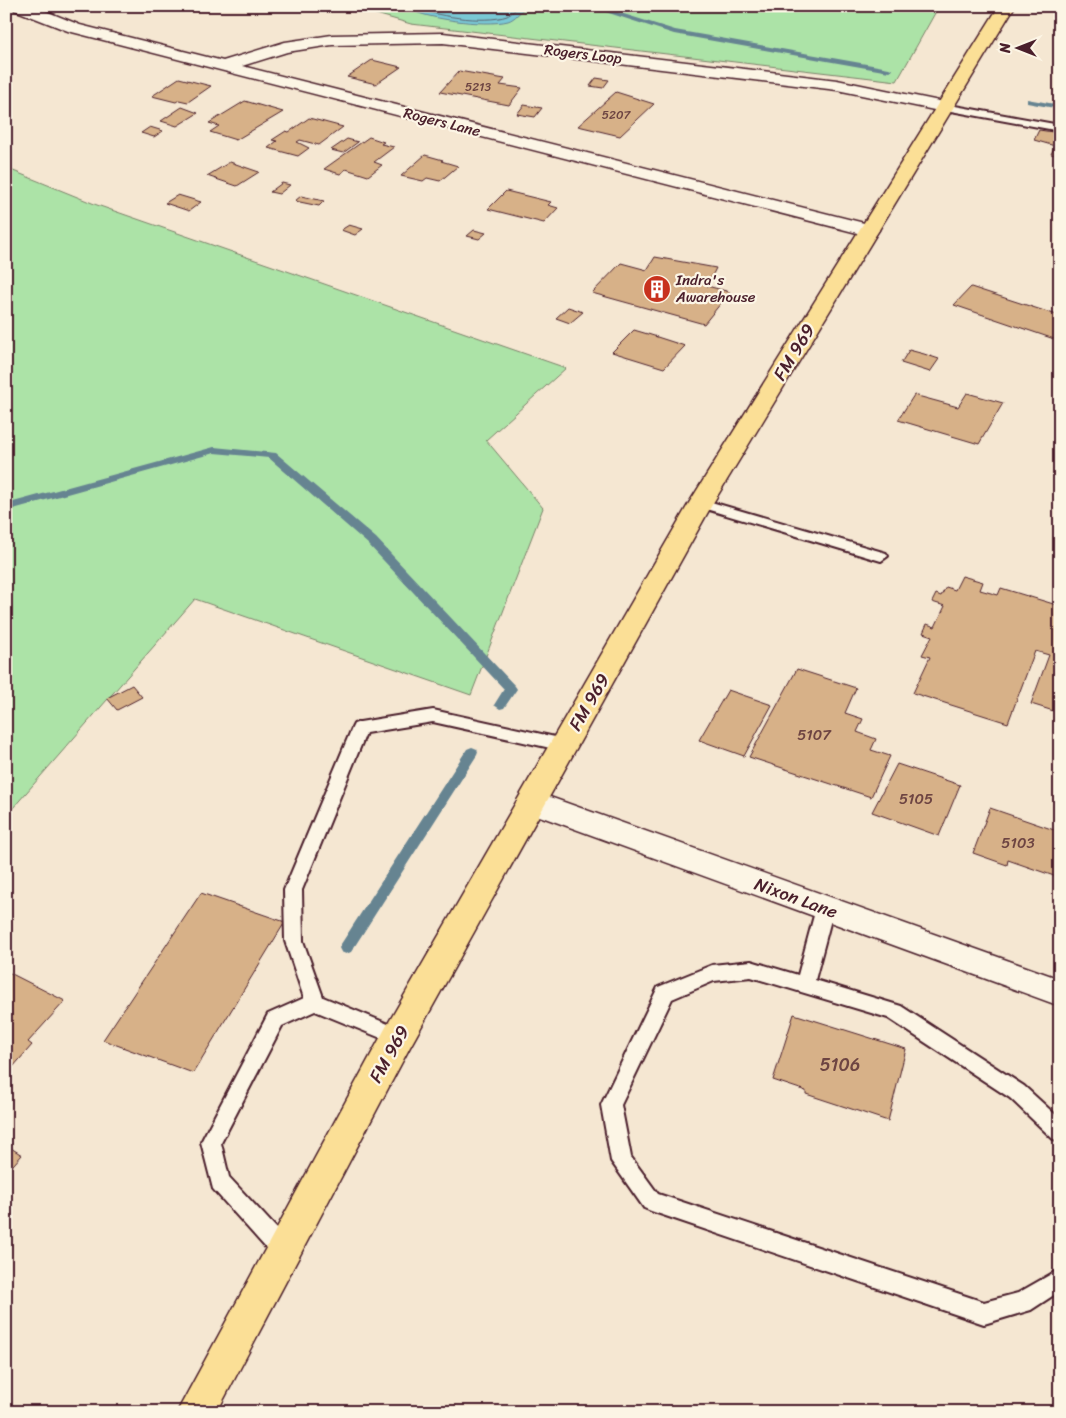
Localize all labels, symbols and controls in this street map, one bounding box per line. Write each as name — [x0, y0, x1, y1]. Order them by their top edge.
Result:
north arrow — [994, 22, 1044, 72]
street label: Rogers Loop — [543, 36, 623, 72]
text: N — [993, 43, 1018, 54]
house number: 5213 — [465, 76, 491, 98]
street label: Rogers Lane — [401, 100, 483, 144]
house number: 5207 — [602, 104, 631, 126]
place label: Indra's Awarehouse — [675, 267, 756, 310]
building icon: Indra's Awarehouse — [642, 274, 672, 304]
street label: FM 969 — [764, 317, 824, 387]
street label: FM 969 — [560, 667, 618, 737]
house number: 5107 — [797, 722, 832, 748]
house number: 5105 — [899, 786, 933, 812]
house number: 5103 — [1001, 830, 1035, 856]
street label: Nixon Lane — [750, 868, 842, 928]
street label: FM 969 — [360, 1019, 418, 1089]
house number: 5106 — [820, 1049, 860, 1081]

